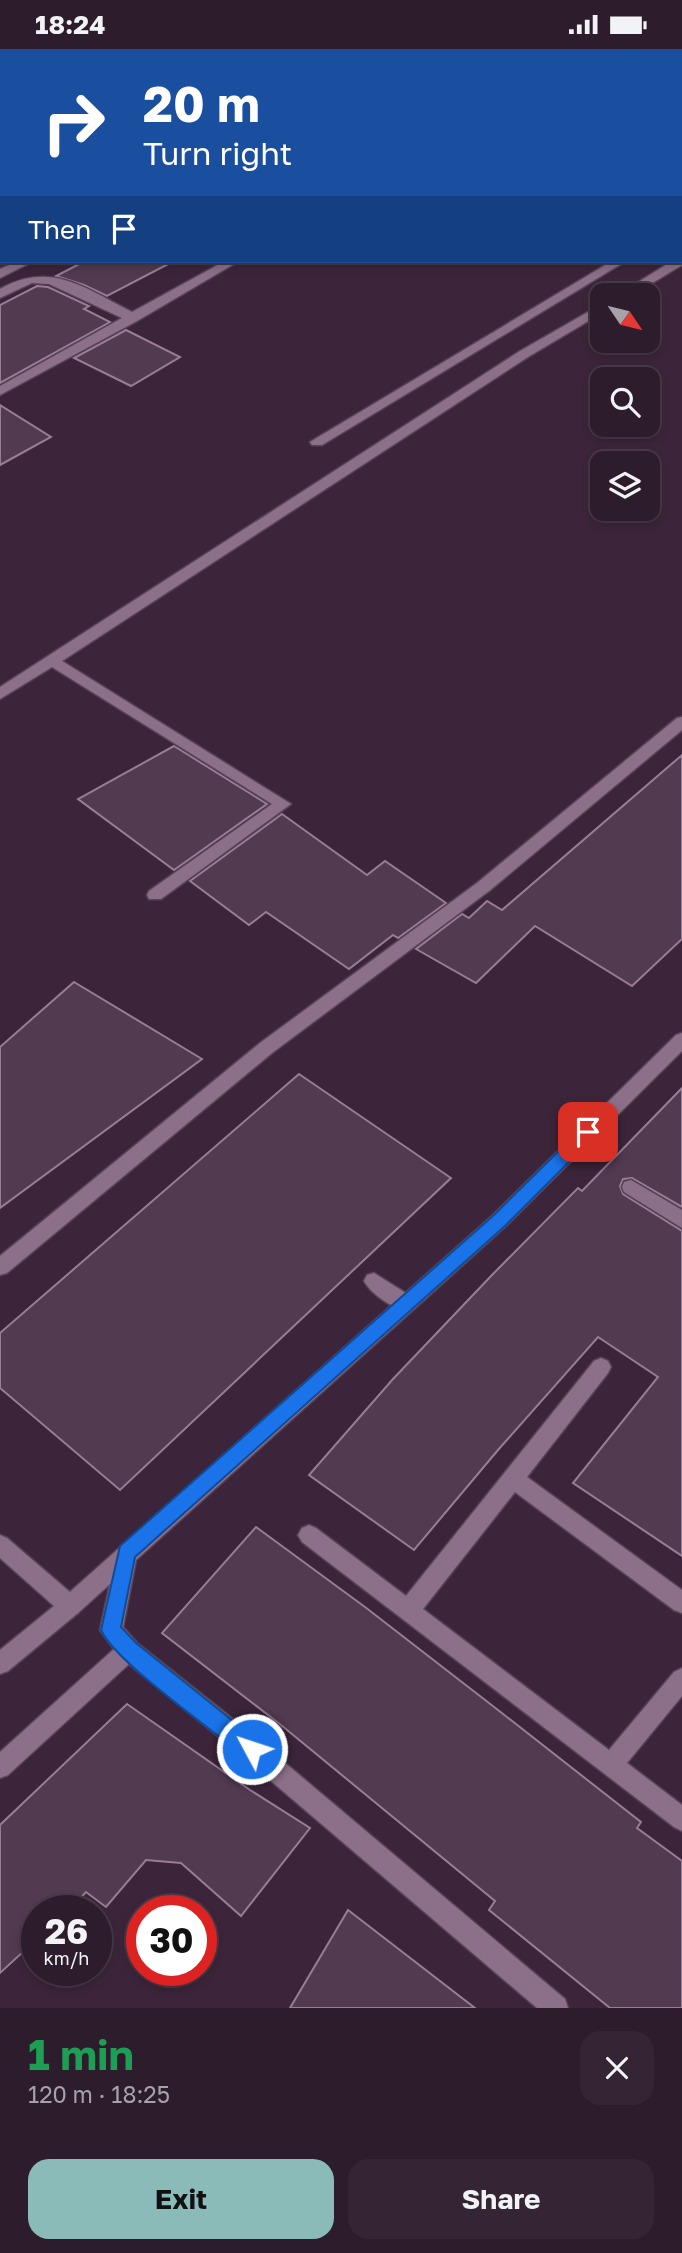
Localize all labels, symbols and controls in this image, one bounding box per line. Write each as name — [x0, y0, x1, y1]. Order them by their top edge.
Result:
text: 18:24 — [35, 9, 105, 40]
text: 20 m — [143, 74, 260, 133]
icon: right — [28, 77, 119, 168]
text: Turn right — [143, 134, 292, 172]
icon: arrive — [105, 210, 143, 248]
text: Then — [28, 214, 91, 245]
north arrow — [590, 283, 660, 353]
map controls — [590, 283, 660, 521]
button: search — [590, 367, 660, 437]
button: layers — [590, 451, 660, 521]
pin — [558, 1102, 618, 1162]
icon: arrive — [569, 1113, 607, 1151]
position arrow — [215, 1712, 289, 1786]
speed limit sign: 30 — [126, 1895, 217, 1986]
text: 26 — [45, 1910, 88, 1952]
text: km/h — [44, 1947, 89, 1969]
text: 1 min — [28, 2029, 134, 2079]
button: close — [580, 2031, 654, 2105]
text: 120 m · 18:25 — [28, 2080, 170, 2108]
button: Exit — [28, 2159, 334, 2239]
button: Share — [348, 2159, 654, 2239]

